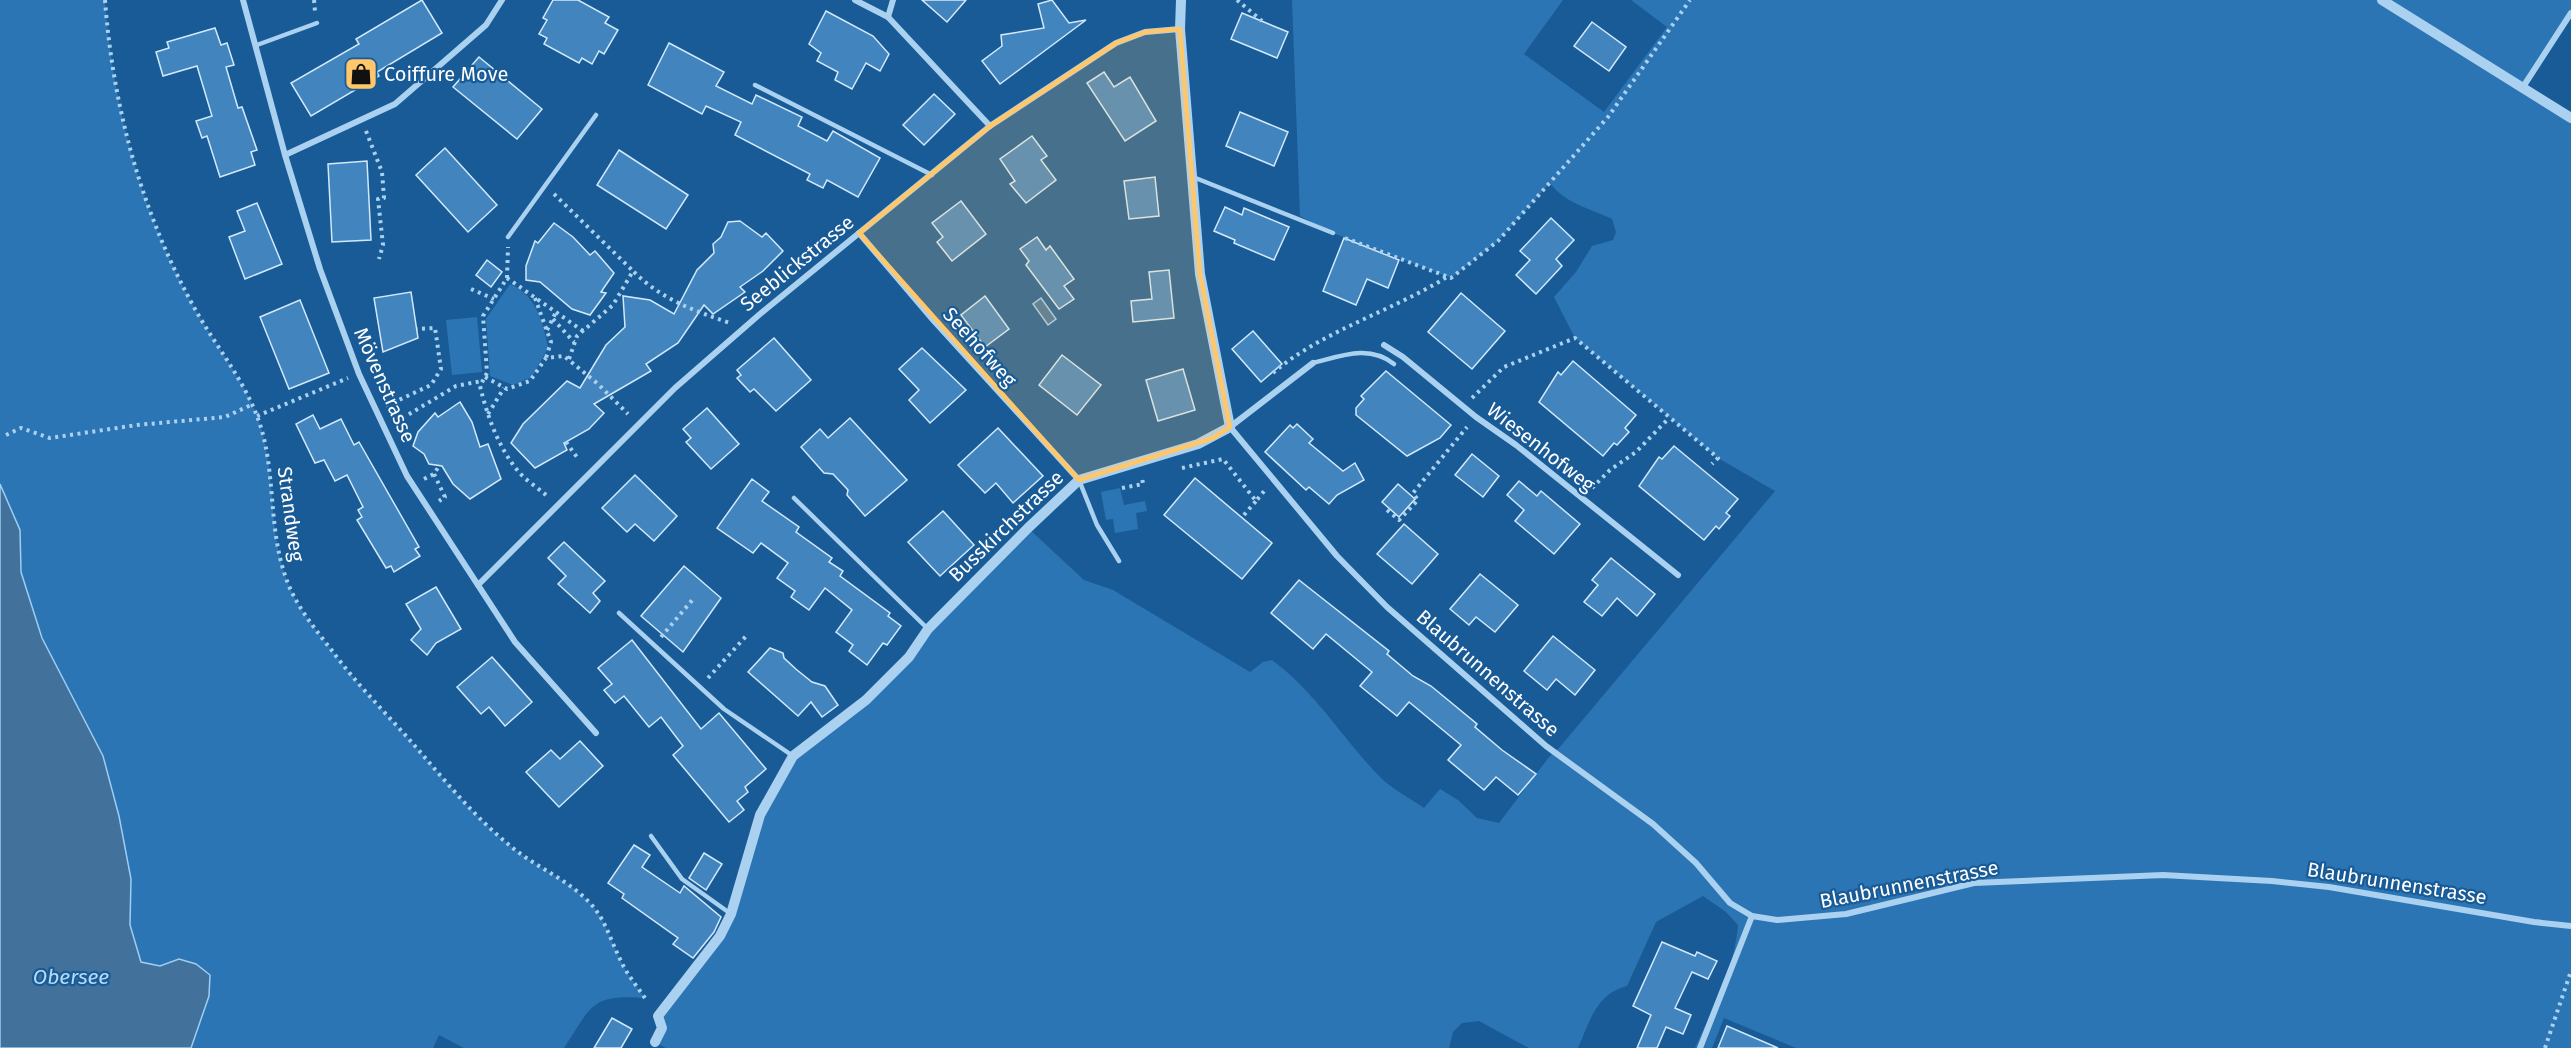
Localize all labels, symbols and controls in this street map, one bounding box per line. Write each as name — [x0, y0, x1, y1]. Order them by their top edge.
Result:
shop icon: Coiffure Move — [343, 56, 379, 92]
place label: Coiffure Move — [384, 62, 508, 86]
street label: Seeblickstrasse — [735, 210, 859, 316]
street label: Seehofweg — [938, 302, 1022, 392]
street label: Mövenstrasse — [349, 324, 421, 446]
street label: Wiesenhofweg — [1482, 397, 1600, 497]
street label: Strandweg — [272, 465, 310, 563]
street label: Busskirchstrasse — [944, 465, 1068, 587]
street label: Blaubrunnenstrasse — [1412, 604, 1564, 742]
street label: Blaubrunnenstrasse — [1818, 855, 2000, 913]
street label: Blaubrunnenstrasse — [2306, 857, 2488, 909]
water label: Obersee — [33, 964, 109, 990]

